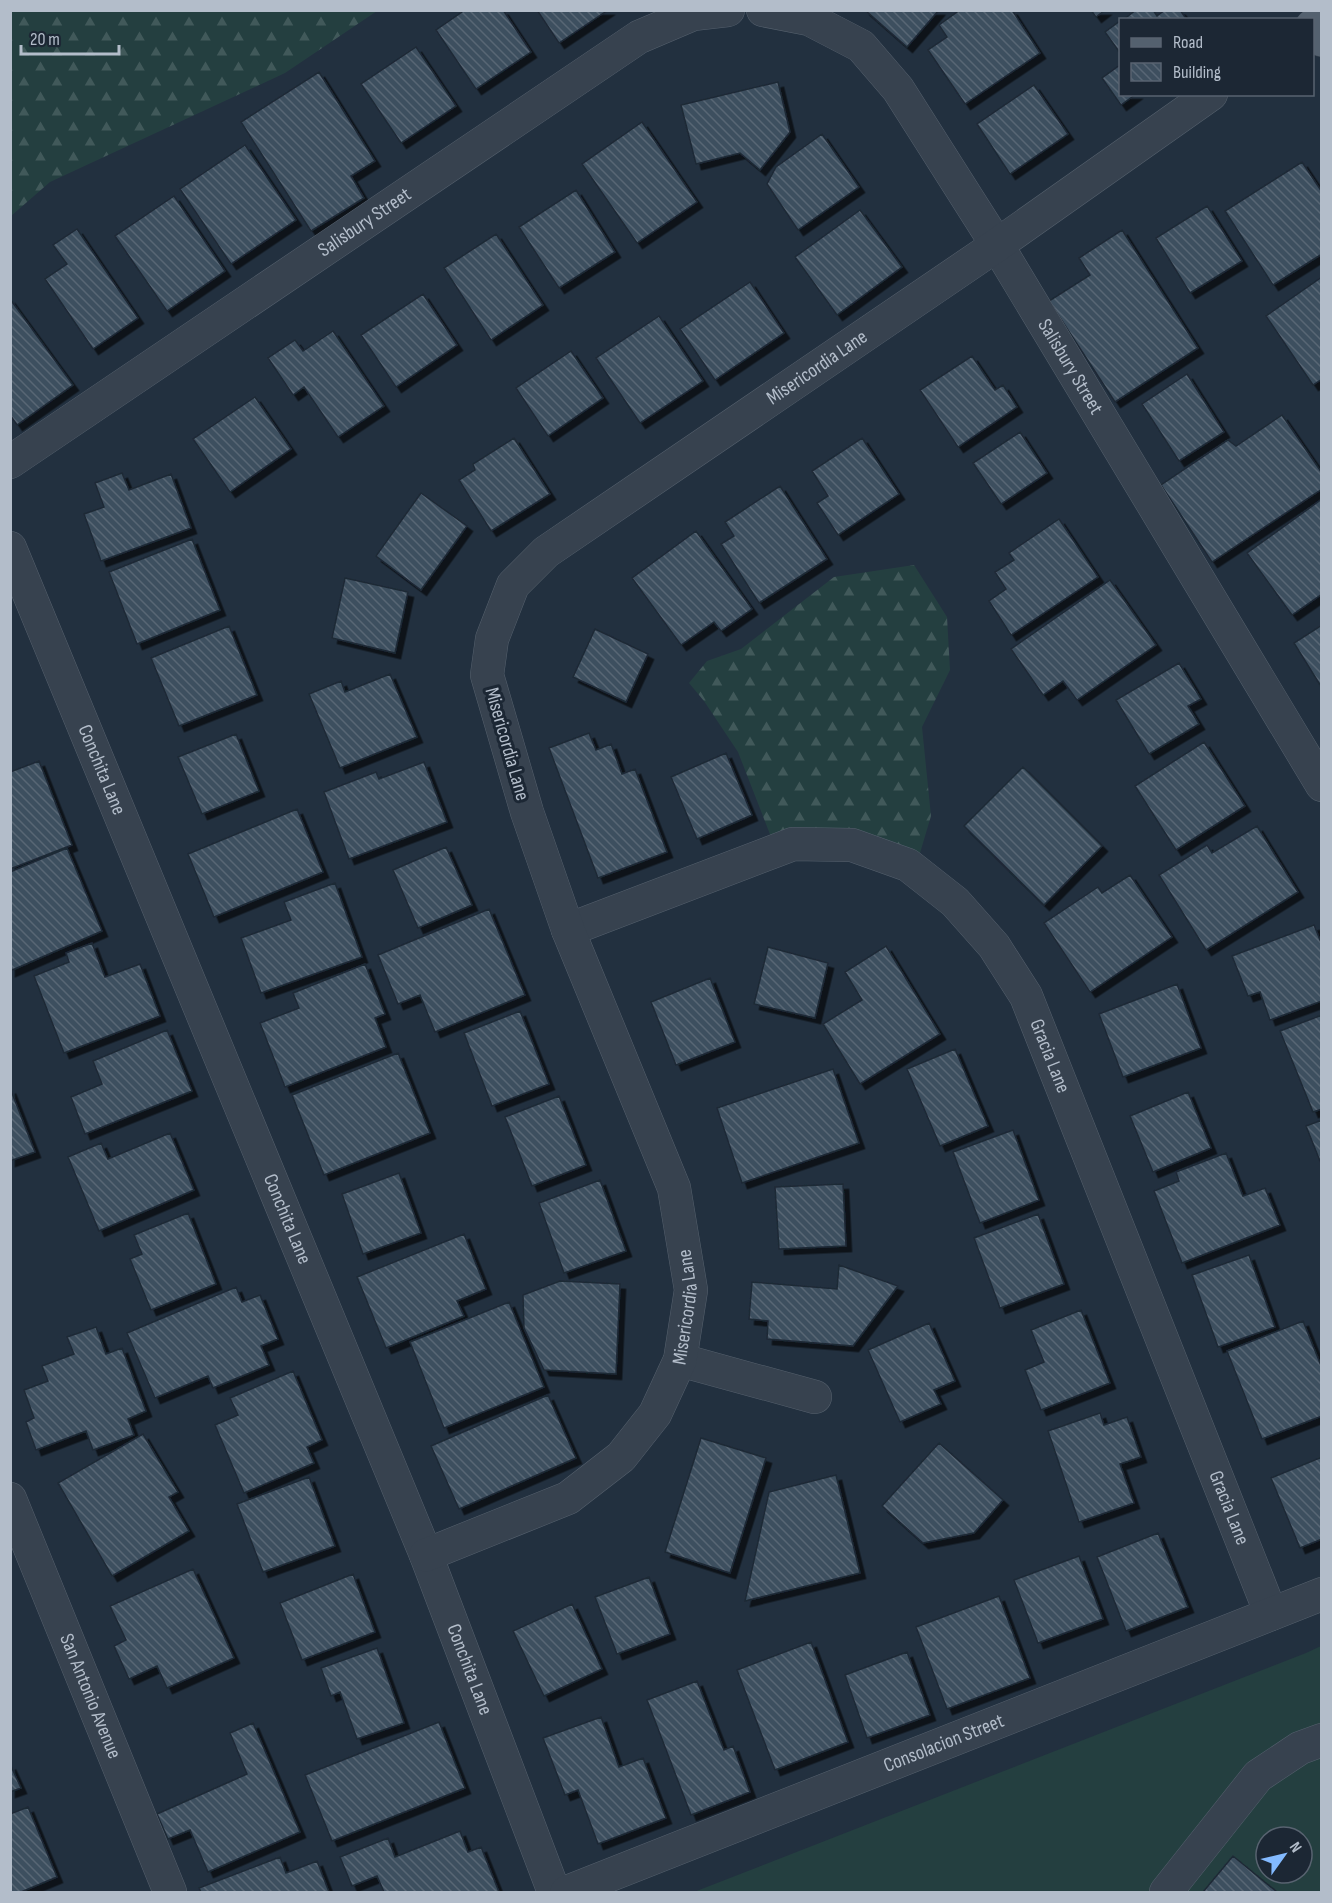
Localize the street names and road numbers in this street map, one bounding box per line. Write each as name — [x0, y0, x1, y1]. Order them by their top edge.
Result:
street label: Salisbury Street — [314, 182, 416, 262]
street label: Salisbury Street — [1032, 315, 1108, 419]
street label: Misericordia Lane — [762, 325, 872, 410]
street label: Misericordia Lane — [479, 685, 535, 803]
street label: Conchita Lane — [72, 721, 131, 818]
street label: Gracia Lane — [1024, 1016, 1075, 1097]
street label: Conchita Lane — [258, 1170, 316, 1268]
street label: Misericordia Lane — [667, 1247, 703, 1366]
street label: Gracia Lane — [1204, 1467, 1254, 1548]
street label: Conchita Lane — [441, 1621, 498, 1718]
street label: San Antonio Avenue — [54, 1630, 126, 1762]
street label: Consolacion Street — [880, 1709, 1007, 1778]

